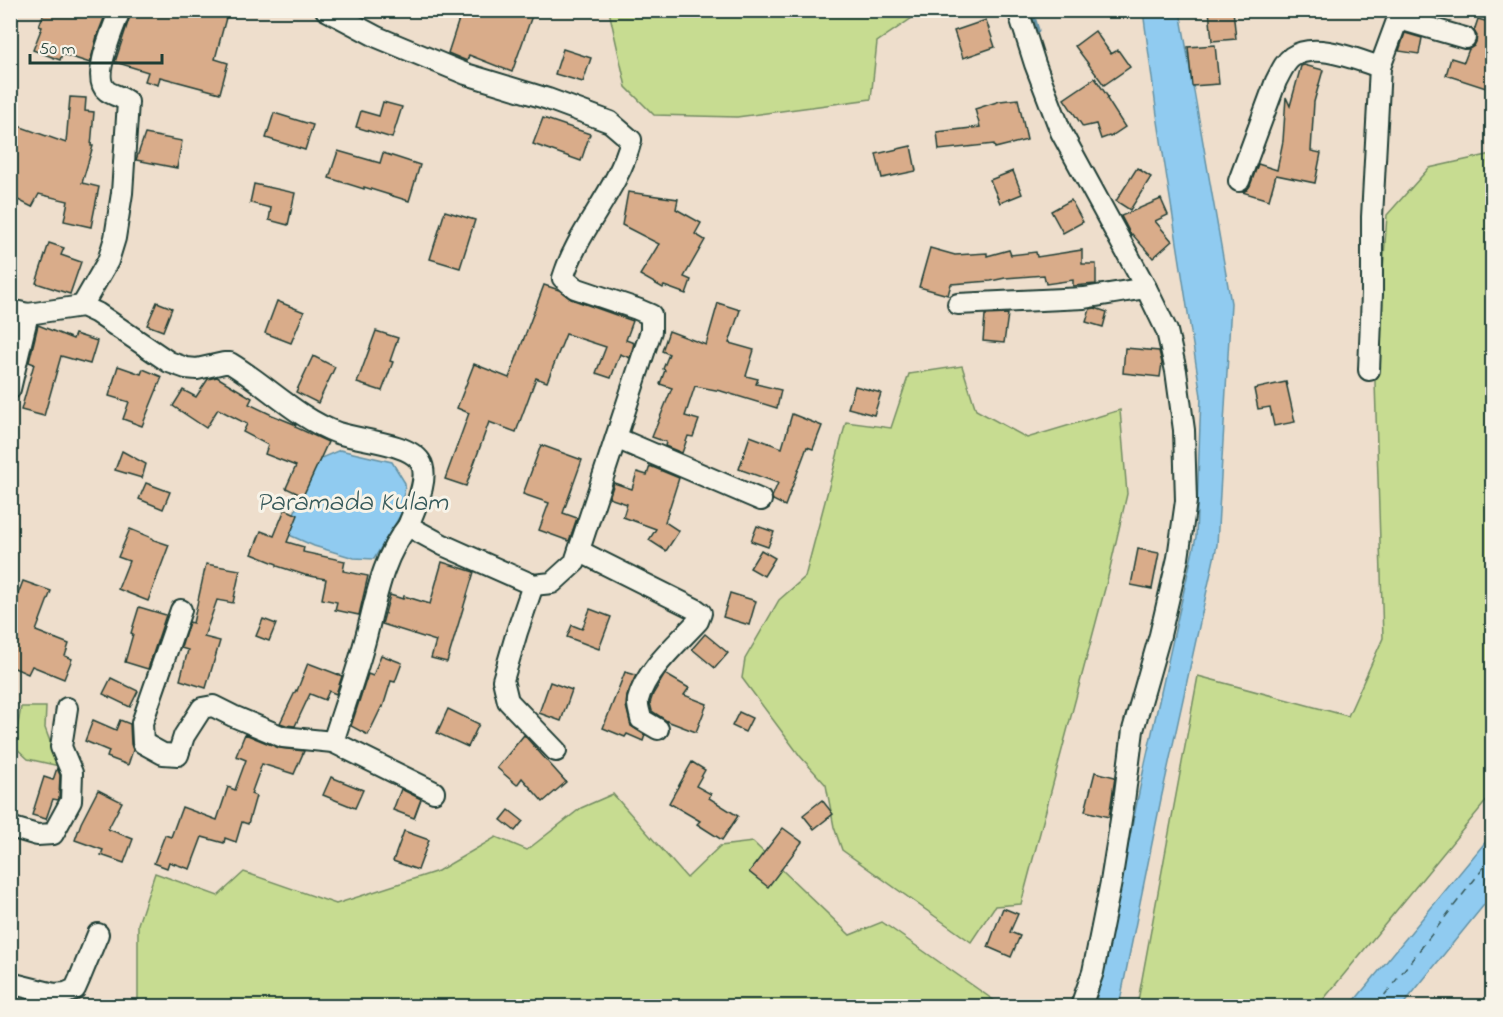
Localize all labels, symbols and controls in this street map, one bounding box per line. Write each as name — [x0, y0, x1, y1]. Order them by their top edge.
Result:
scale bar — [30, 27, 162, 65]
text: 50 m — [39, 37, 76, 63]
water label: Paramada Kulam — [256, 484, 449, 523]

